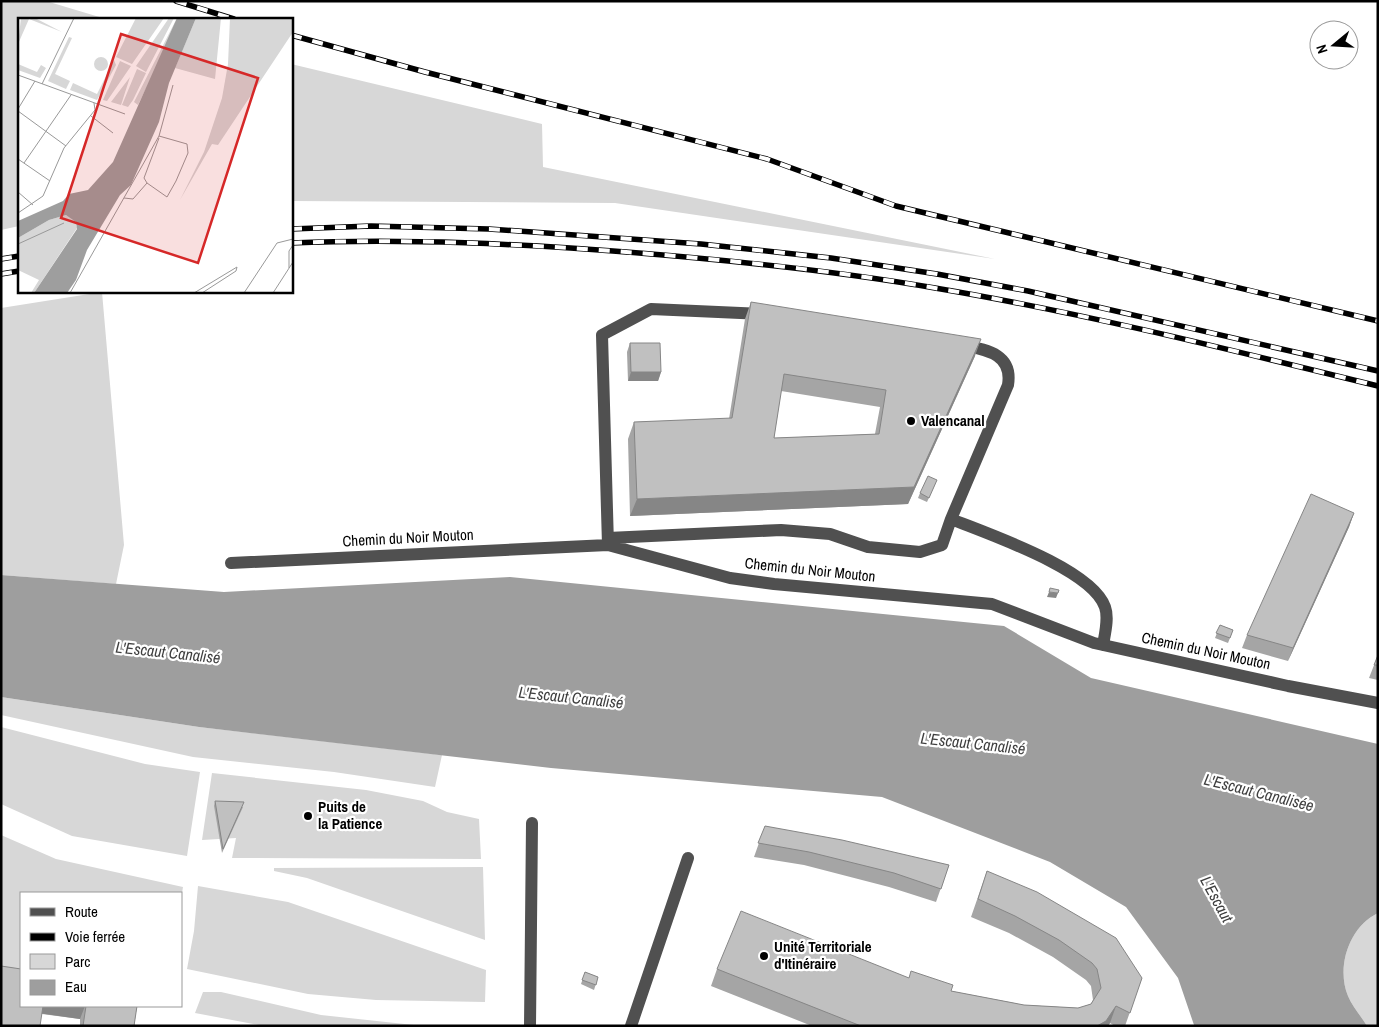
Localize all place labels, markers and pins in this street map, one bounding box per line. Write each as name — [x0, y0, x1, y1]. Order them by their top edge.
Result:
place label: Valencanal — [921, 410, 985, 431]
marker: Valencanal — [905, 415, 917, 427]
place label: Puits de la Patience — [318, 796, 382, 834]
marker: Puits de la Patience — [302, 810, 314, 822]
place label: Unité Territoriale d'Itinéraire — [774, 936, 872, 974]
marker: Unité Territoriale d'Itinéraire — [758, 950, 770, 962]

